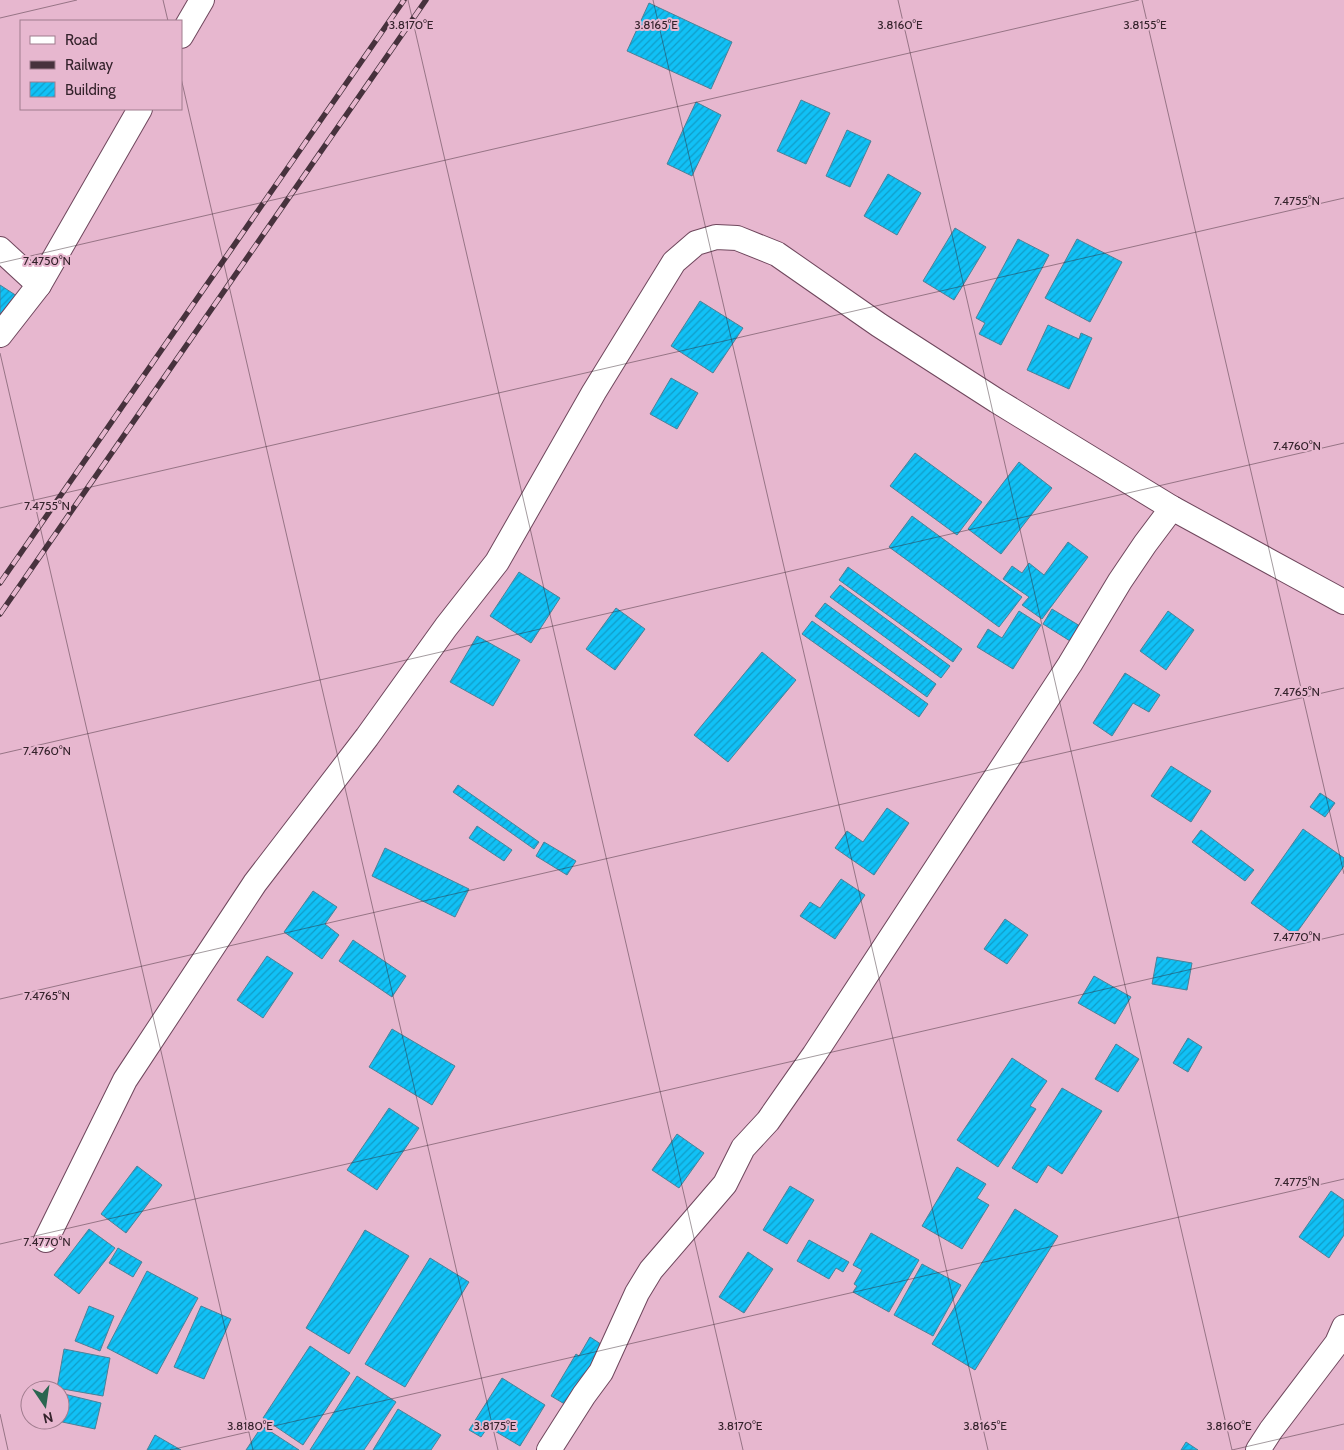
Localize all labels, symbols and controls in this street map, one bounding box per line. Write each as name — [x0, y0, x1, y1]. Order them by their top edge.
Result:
text: 3.8170°E — [389, 17, 434, 32]
text: 3.8165°E — [634, 17, 678, 32]
text: 3.8160°E — [877, 17, 923, 32]
text: 3.8155°E — [1123, 17, 1167, 32]
legend — [20, 20, 182, 110]
text: Road — [65, 31, 98, 49]
text: Railway — [65, 56, 114, 74]
text: Building — [65, 81, 116, 99]
text: 7.4755°N — [1274, 193, 1320, 208]
text: 7.4750°N — [23, 253, 71, 268]
text: 7.4760°N — [1273, 438, 1321, 453]
text: 7.4755°N — [24, 498, 70, 513]
text: 7.4765°N — [1274, 684, 1320, 699]
text: 7.4760°N — [23, 743, 71, 758]
text: 7.4770°N — [1273, 929, 1321, 944]
text: 7.4765°N — [24, 988, 70, 1003]
text: 7.4775°N — [1274, 1174, 1320, 1189]
text: 7.4770°N — [23, 1234, 71, 1249]
north arrow — [20, 1380, 70, 1430]
text: N — [41, 1408, 55, 1428]
text: 3.8180°E — [227, 1418, 273, 1433]
text: 3.8175°E — [474, 1418, 517, 1433]
text: 3.8170°E — [718, 1418, 763, 1433]
text: 3.8165°E — [963, 1418, 1007, 1433]
text: 3.8160°E — [1206, 1418, 1252, 1433]

